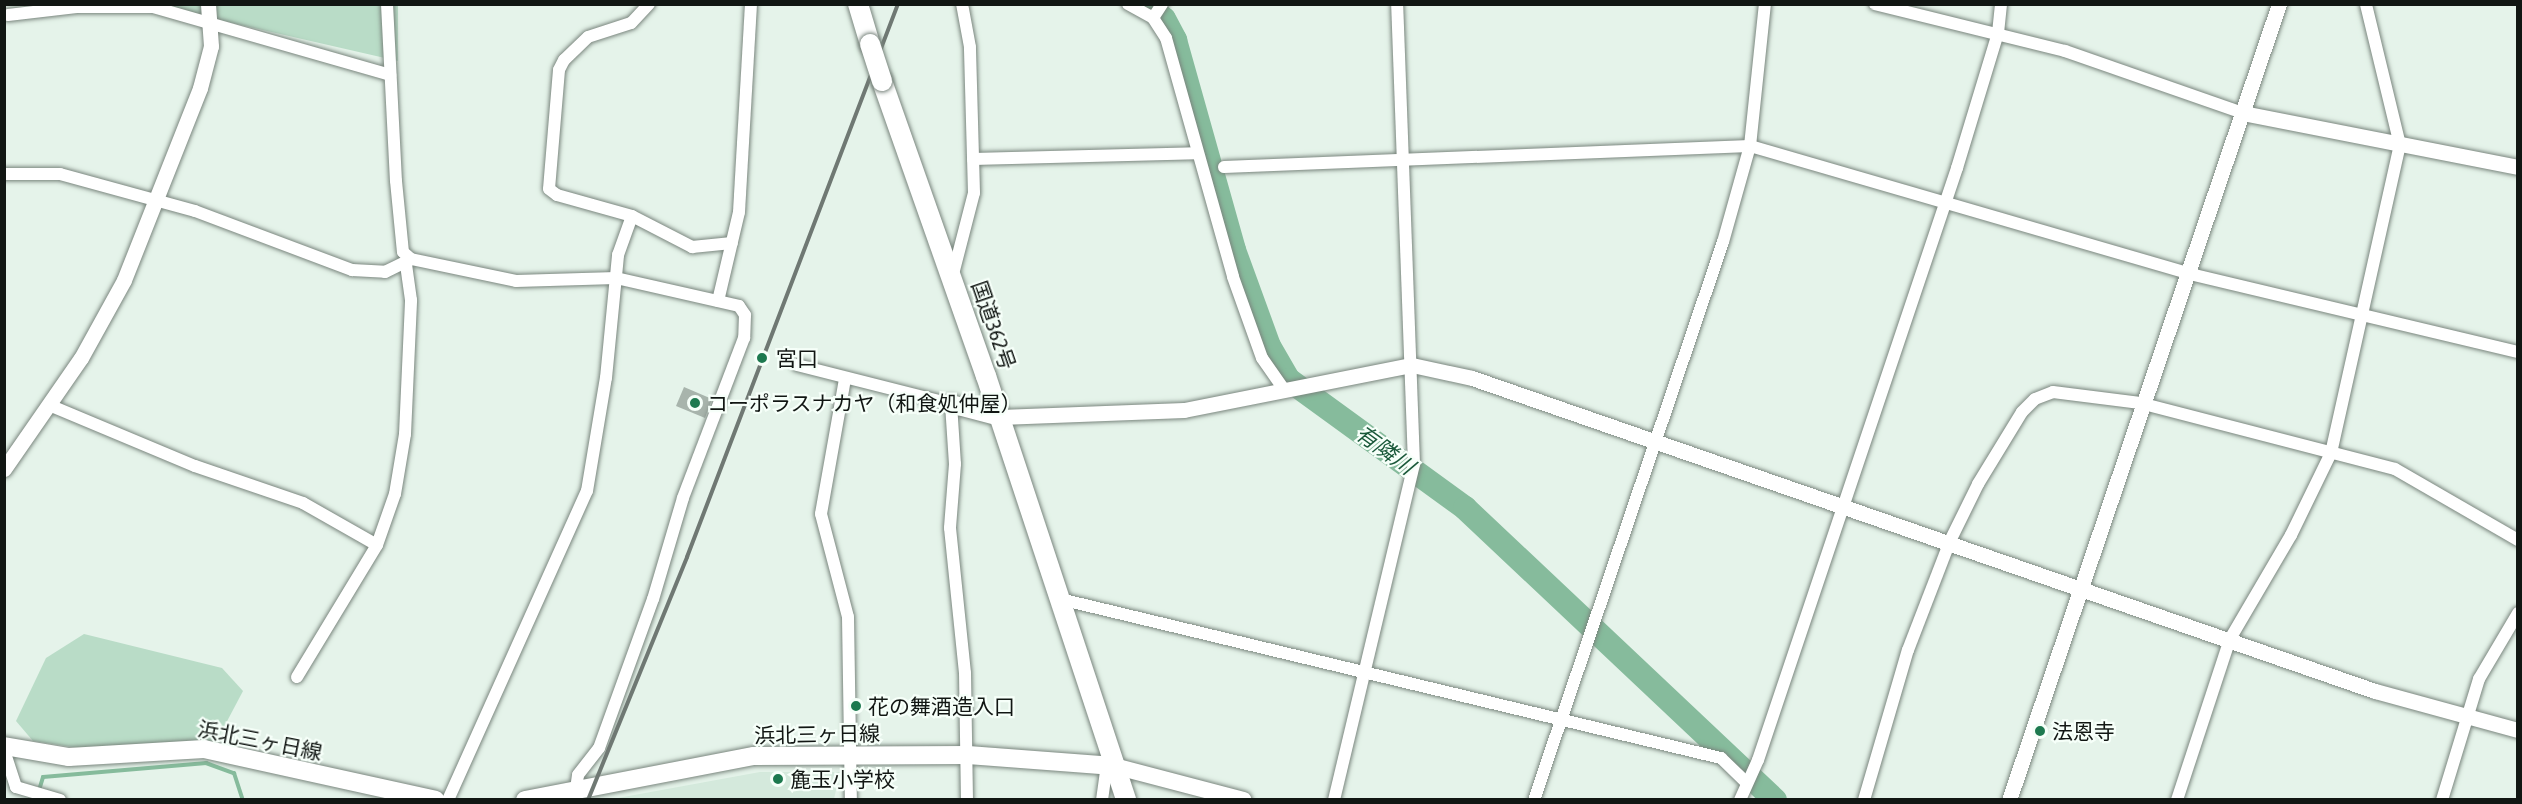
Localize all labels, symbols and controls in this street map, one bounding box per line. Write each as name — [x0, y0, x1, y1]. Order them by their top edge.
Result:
street label: 国道362号 — [967, 277, 1021, 373]
place label: 宮口 — [776, 345, 818, 371]
marker: 宮口 — [753, 349, 771, 367]
place label: コーポラスナカヤ（和食処仲屋） — [707, 390, 1022, 416]
marker: コーポラスナカヤ（和食処仲屋） — [688, 396, 702, 410]
water label: 有隣川 — [1351, 420, 1419, 480]
place label: 花の舞酒造入口 — [868, 693, 1015, 719]
marker: 花の舞酒造入口 — [849, 699, 863, 713]
street label: 浜北三ヶ日線 — [196, 716, 324, 764]
place label: 法恩寺 — [2052, 718, 2115, 744]
street label: 浜北三ヶ日線 — [754, 720, 880, 748]
marker: 法恩寺 — [2033, 724, 2047, 738]
place label: 麁玉小学校 — [790, 766, 895, 792]
marker: 麁玉小学校 — [771, 772, 785, 786]

